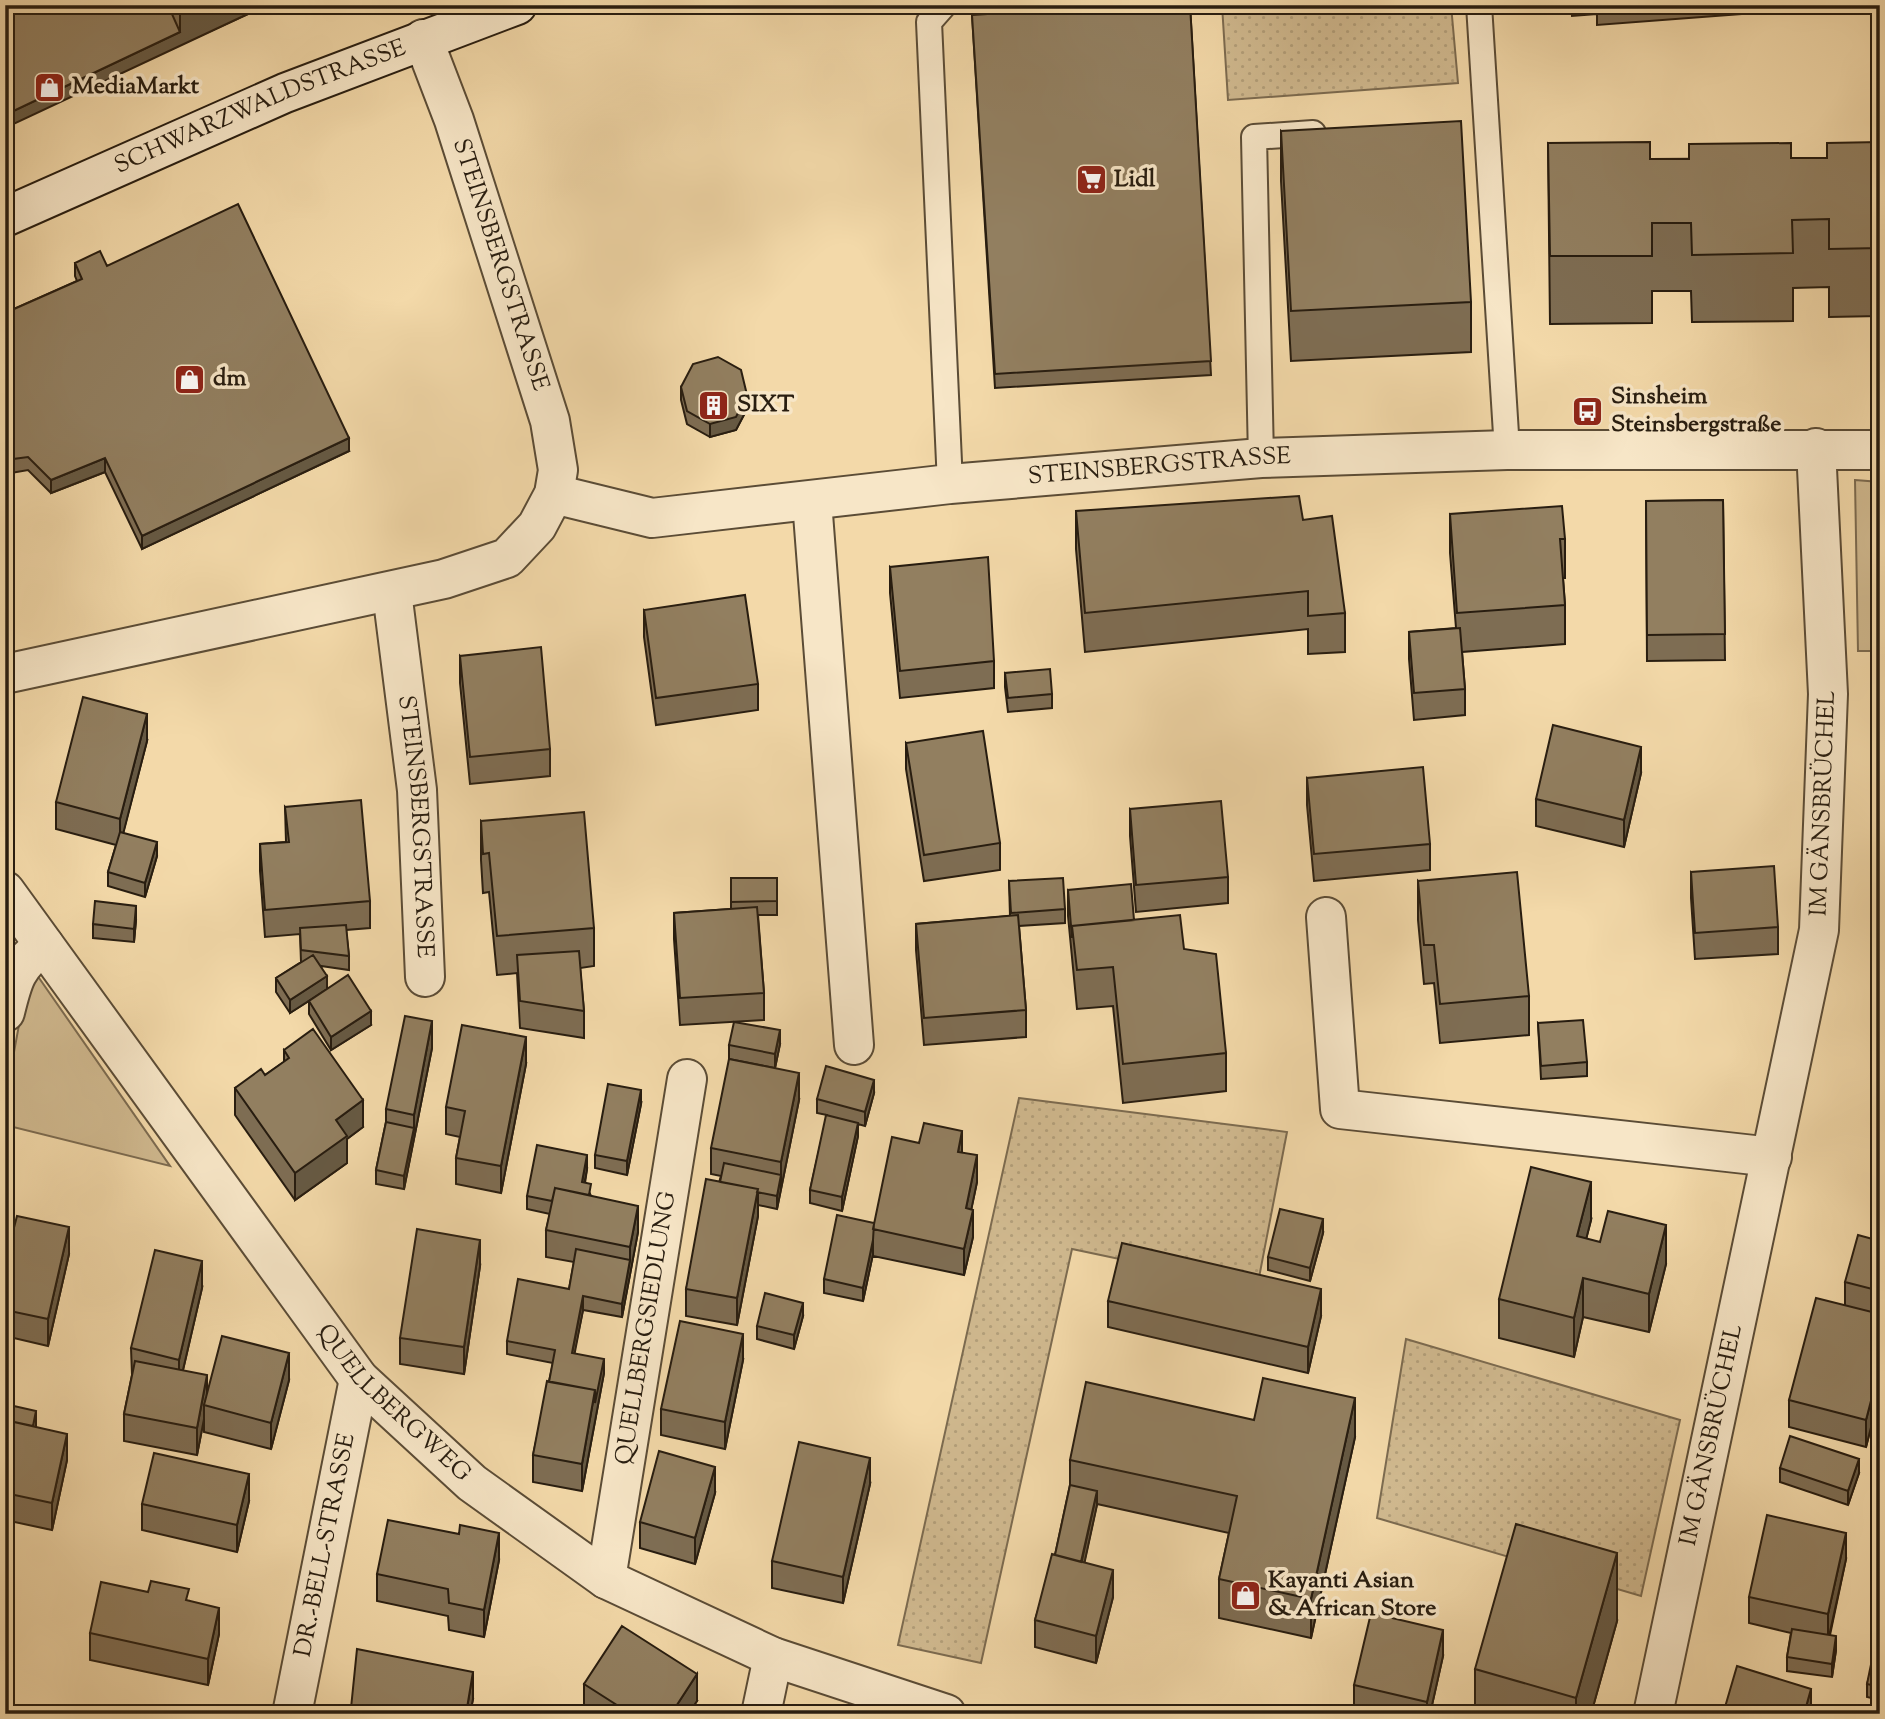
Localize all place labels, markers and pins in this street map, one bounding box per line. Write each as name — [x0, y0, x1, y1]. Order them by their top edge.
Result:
shop icon: MediaMarkt — [32, 70, 66, 104]
place label: MediaMarkt — [72, 70, 200, 104]
supermarket icon: Lidl — [1074, 163, 1108, 197]
place label: Lidl — [1114, 163, 1156, 197]
shop icon: dm — [173, 362, 207, 396]
place label: dm — [213, 362, 247, 396]
place label: Sinsheim Steinsbergstraße — [1611, 380, 1781, 442]
building icon: SIXT — [697, 388, 731, 422]
place label: SIXT — [737, 388, 794, 422]
bus stop icon: Sinsheim Steinsbergstraße — [1571, 394, 1605, 428]
place label: Kayanti Asian & African Store — [1268, 1564, 1436, 1626]
shop icon: Kayanti Asian & African Store — [1228, 1578, 1262, 1612]

